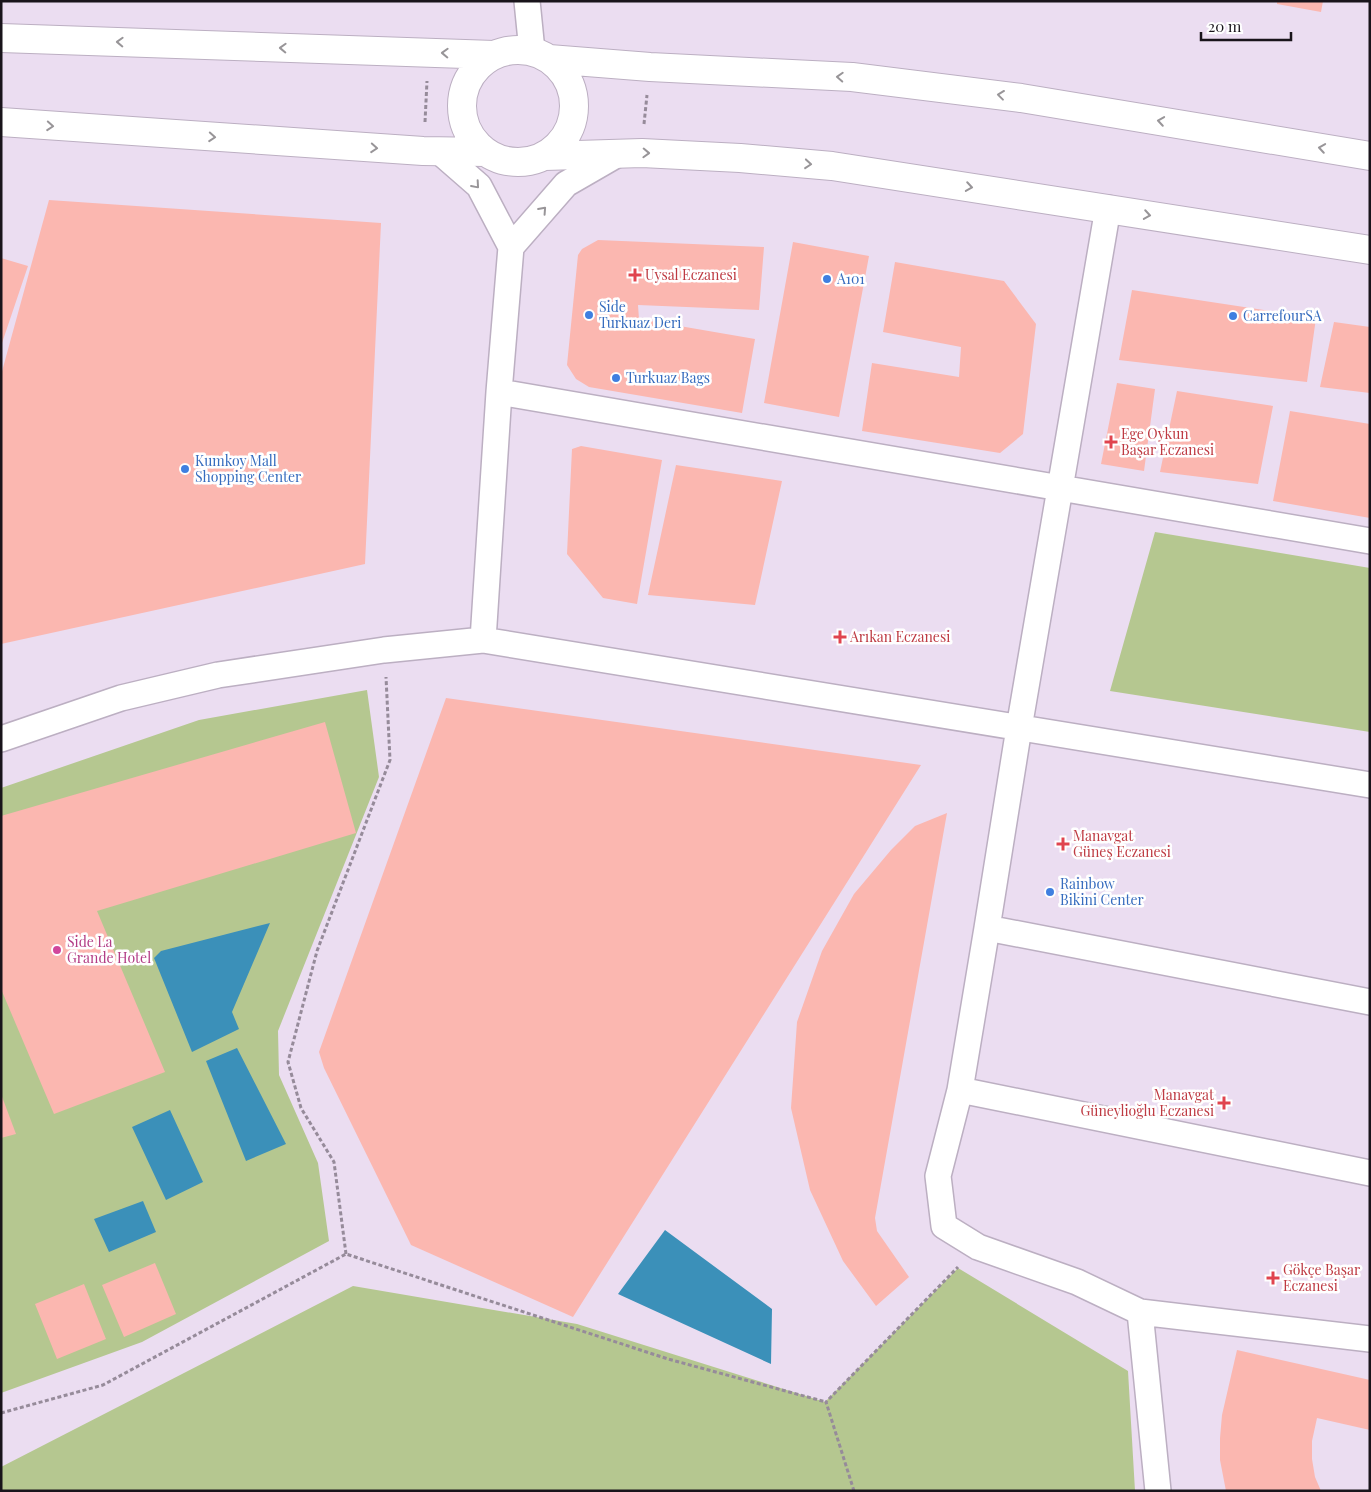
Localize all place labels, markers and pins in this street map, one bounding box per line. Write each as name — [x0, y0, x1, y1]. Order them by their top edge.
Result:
place label: Uysal Eczanesi — [645, 265, 737, 284]
marker: Uysal Eczanesi — [629, 269, 641, 281]
place label: A101 — [836, 269, 865, 288]
marker: A101 — [821, 273, 833, 285]
place label: Side Turkuaz Deri — [599, 297, 681, 332]
place label: CarrefourSA — [1243, 306, 1322, 325]
marker: Side Turkuaz Deri — [583, 309, 595, 321]
marker: CarrefourSA — [1227, 310, 1239, 322]
place label: Turkuaz Bags — [626, 368, 710, 387]
marker: Turkuaz Bags — [610, 372, 622, 384]
place label: Ege Oykun Başar Eczanesi — [1121, 424, 1214, 459]
marker: Ege Oykun Başar Eczanesi — [1105, 436, 1117, 448]
place label: Kumkoy Mall Shopping Center — [195, 451, 302, 486]
marker: Kumkoy Mall Shopping Center — [179, 463, 191, 475]
place label: Arıkan Eczanesi — [849, 627, 950, 646]
marker: Arıkan Eczanesi — [834, 631, 846, 643]
place label: Manavgat Güneş Eczanesi — [1073, 826, 1171, 861]
marker: Manavgat Güneş Eczanesi — [1057, 838, 1069, 850]
place label: Rainbow Bikini Center — [1060, 874, 1145, 909]
marker: Rainbow Bikini Center — [1044, 886, 1056, 898]
place label: Side La Grande Hotel — [67, 932, 151, 967]
marker: Side La Grande Hotel — [51, 944, 63, 956]
place label: Manavgat Güneylioğlu Eczanesi — [1080, 1085, 1215, 1120]
marker: Manavgat Güneylioğlu Eczanesi — [1218, 1097, 1230, 1109]
place label: Gökçe Başar Eczanesi — [1283, 1260, 1361, 1295]
marker: Gökçe Başar Eczanesi — [1267, 1272, 1279, 1284]

